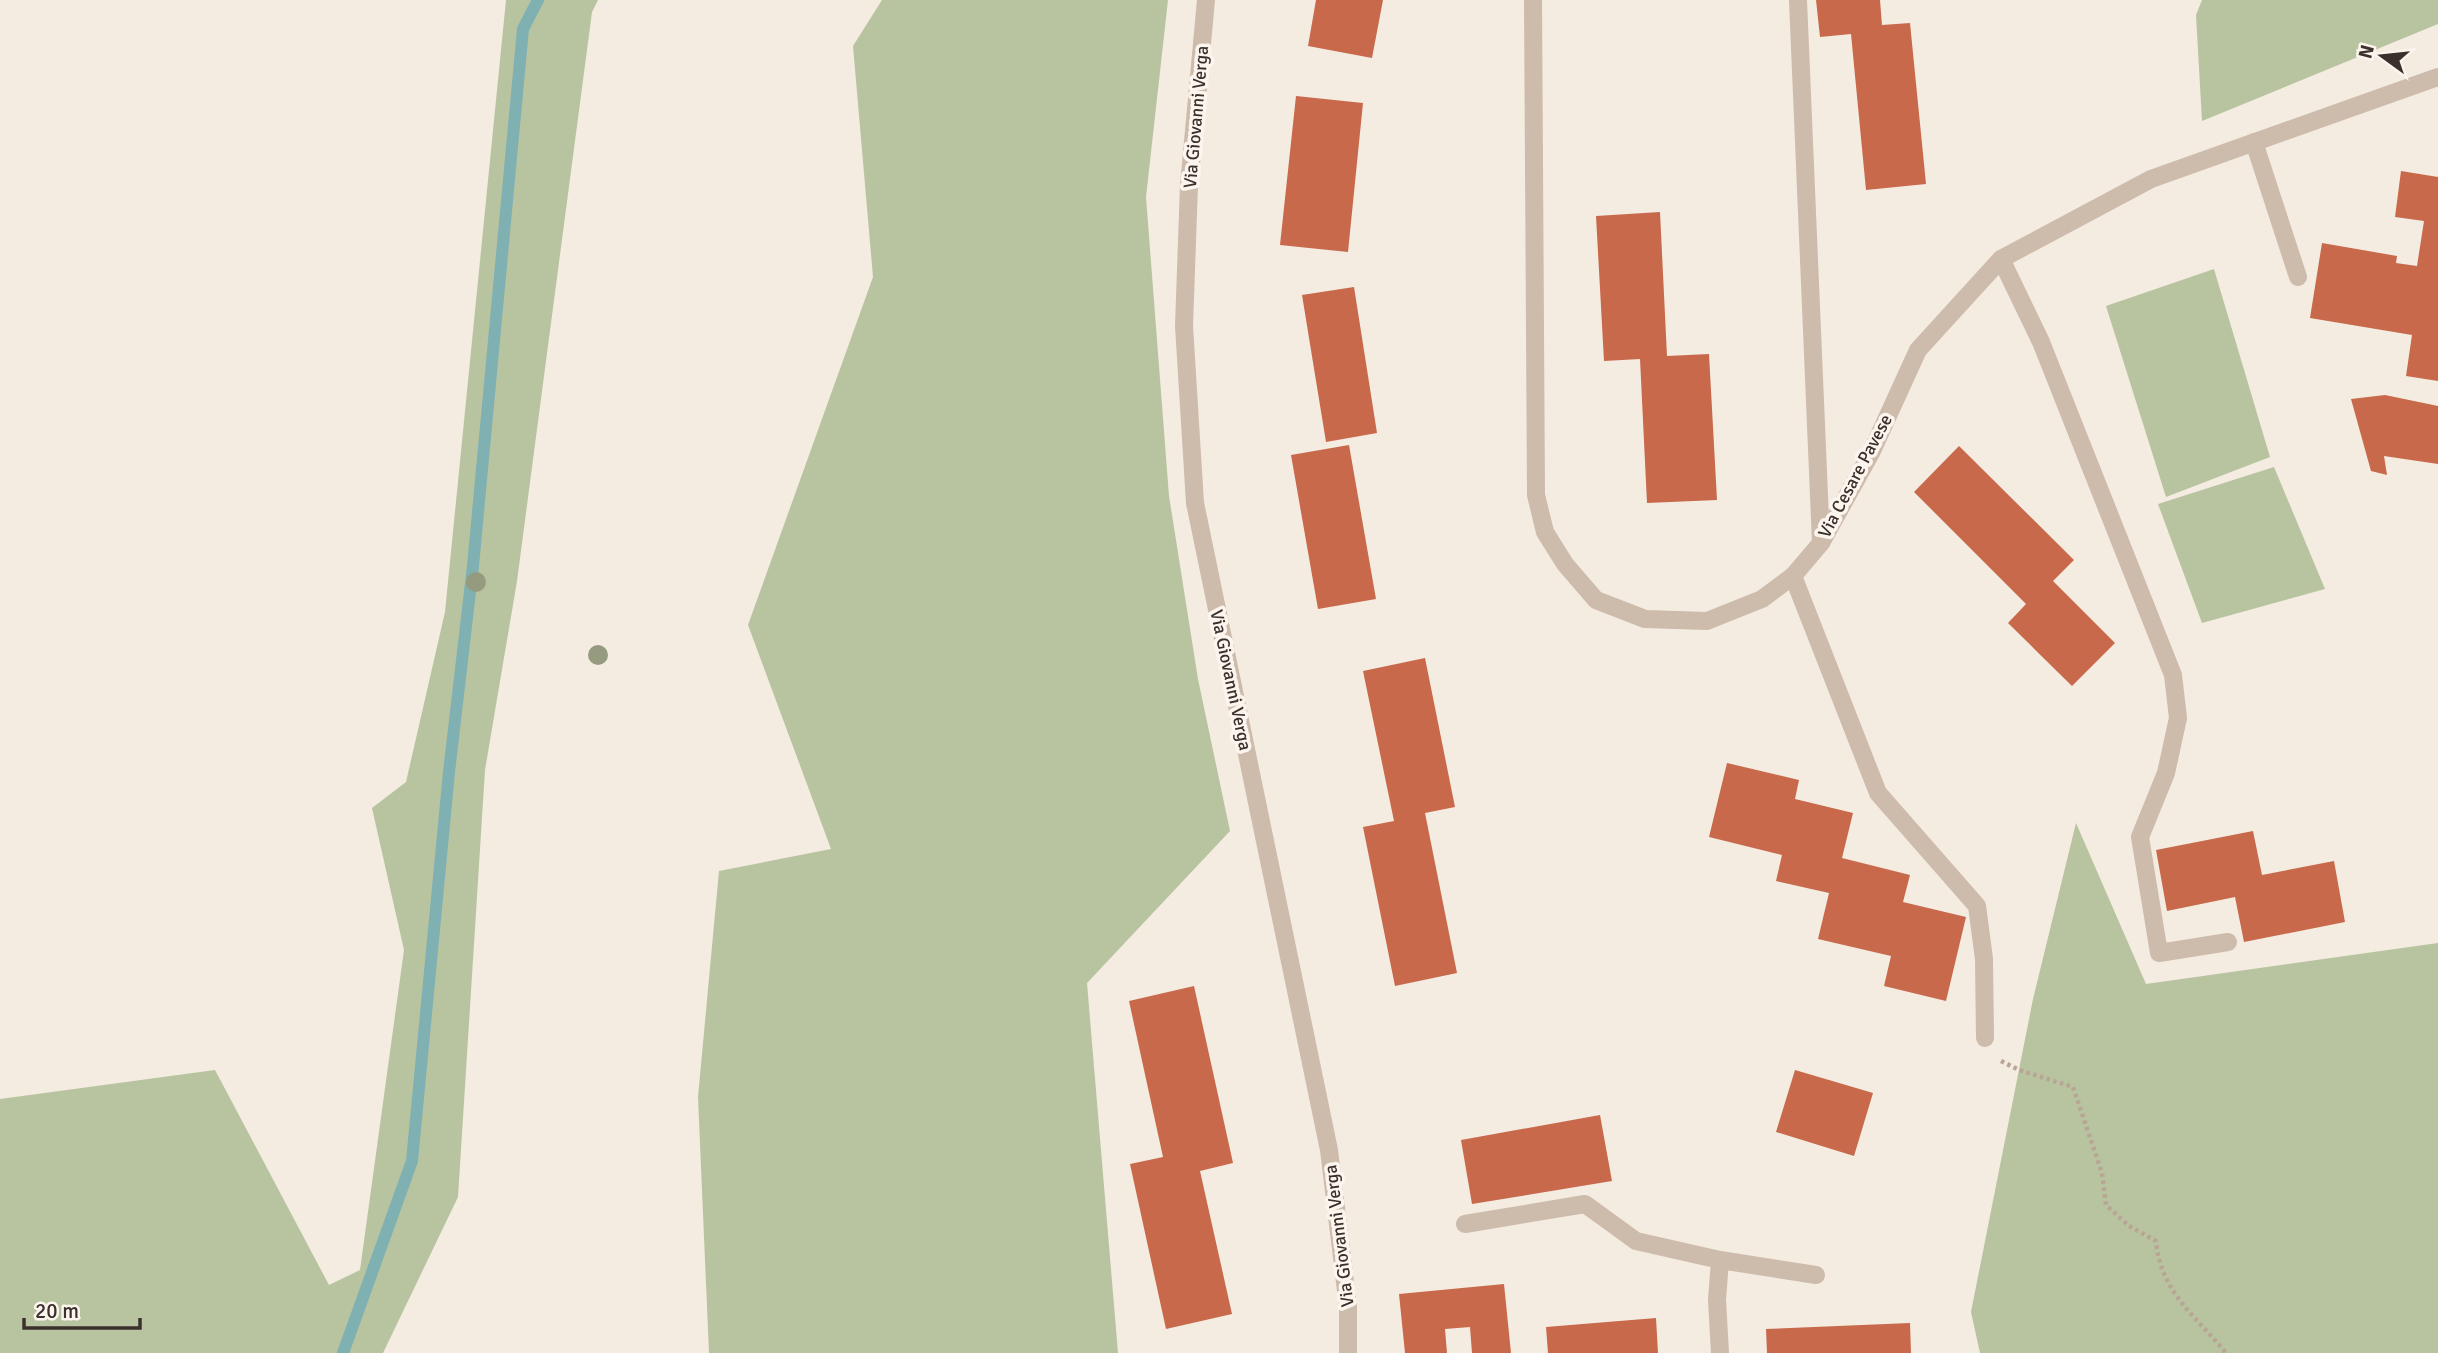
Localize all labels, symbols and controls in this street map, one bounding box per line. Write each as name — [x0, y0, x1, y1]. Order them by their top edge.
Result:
north arrow — [2347, 21, 2417, 91]
text: N — [2353, 42, 2380, 61]
street label: Via Giovanni Verga — [1179, 45, 1213, 189]
street label: Via Cesare Pavese — [1813, 410, 1897, 542]
street label: Via Giovanni Verga — [1205, 608, 1257, 752]
street label: Via Giovanni Verga — [1319, 1164, 1359, 1308]
scale bar — [24, 1286, 140, 1330]
text: 20 m — [35, 1298, 79, 1324]

